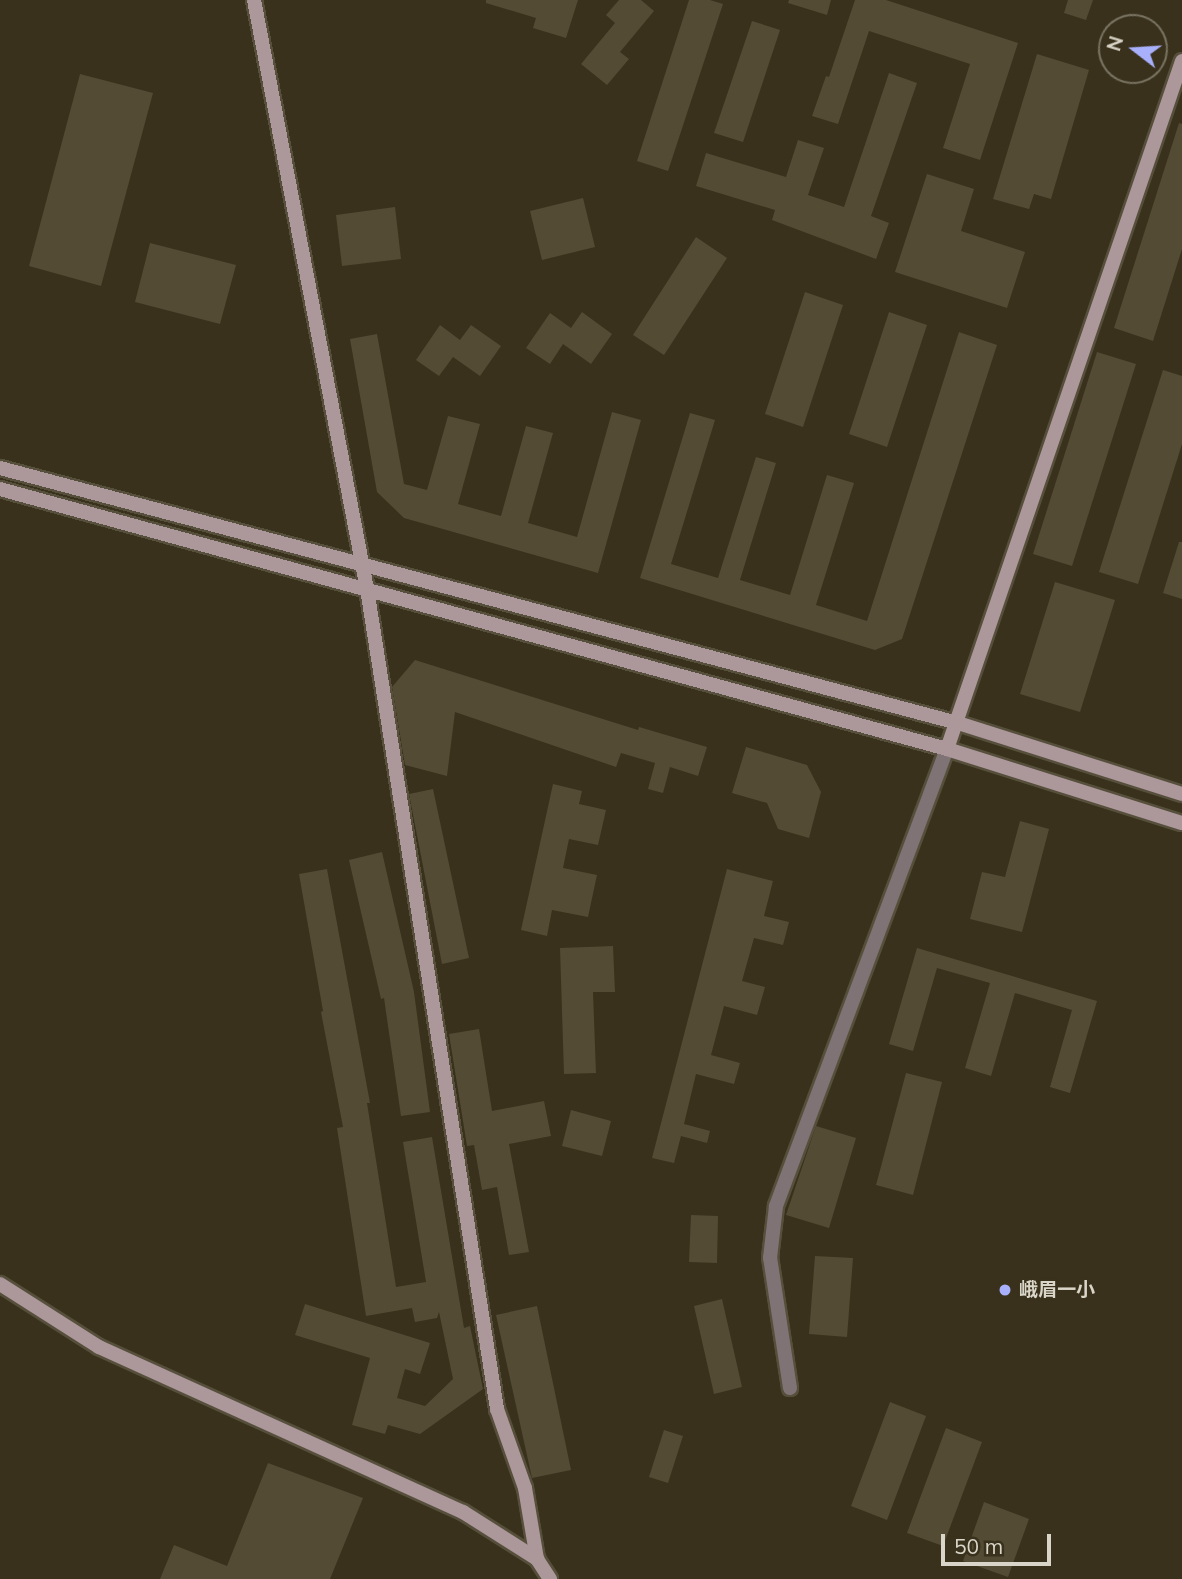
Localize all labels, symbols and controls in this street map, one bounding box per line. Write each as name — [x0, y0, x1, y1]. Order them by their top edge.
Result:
north arrow — [1098, 14, 1168, 84]
text: N — [1101, 33, 1128, 54]
place label: 峨眉一小 — [1019, 1279, 1095, 1301]
marker: 峨眉一小 — [997, 1282, 1013, 1298]
scale bar — [944, 1520, 1054, 1564]
text: 50 m — [954, 1533, 1003, 1559]

